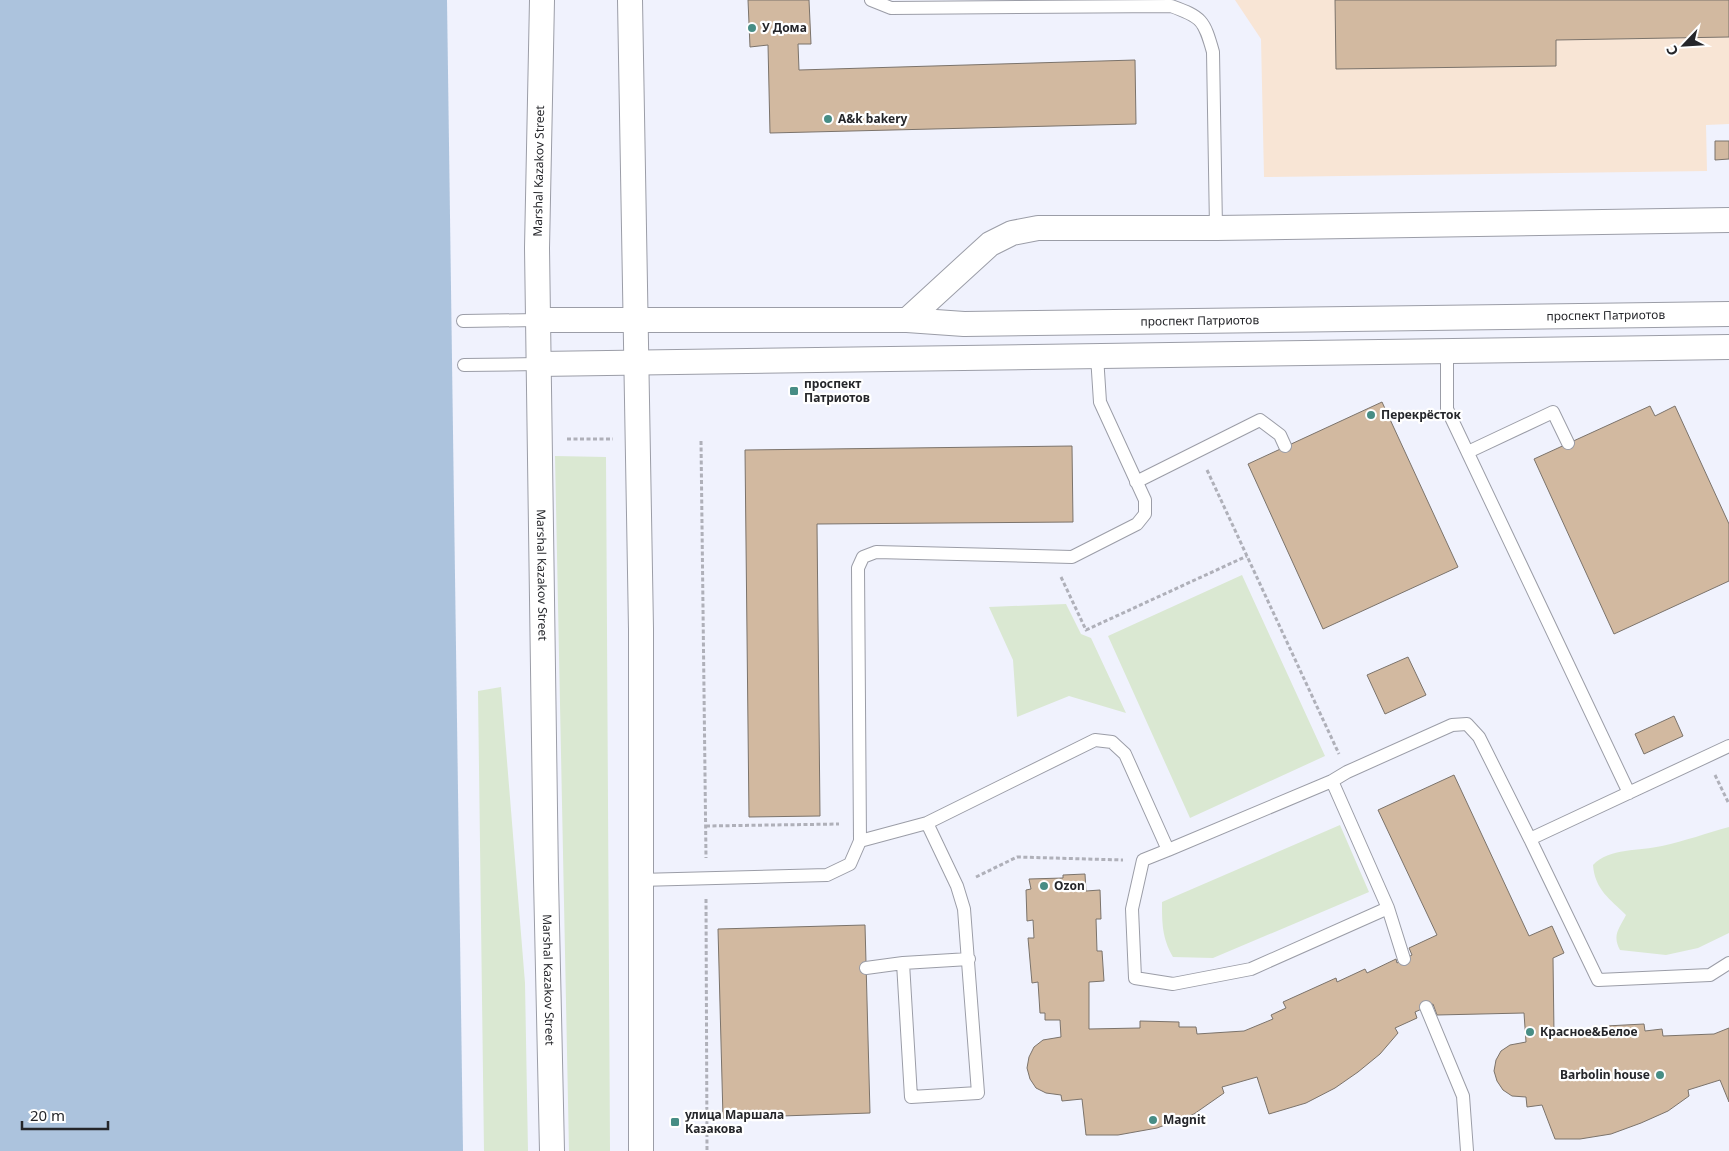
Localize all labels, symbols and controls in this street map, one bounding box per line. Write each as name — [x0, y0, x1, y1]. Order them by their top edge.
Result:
place label: У Дома — [762, 19, 807, 36]
north arrow — [1659, 20, 1709, 70]
marker: У Дома — [746, 22, 758, 34]
text: С — [1661, 43, 1682, 59]
street label: Marshal Kazakov Street — [529, 105, 548, 237]
place label: A&k bakery — [838, 110, 908, 127]
marker: A&k bakery — [822, 113, 834, 125]
street label: проспект Патриотов — [1546, 306, 1665, 324]
street label: проспект Патриотов — [1140, 311, 1260, 330]
place label: проспект Патриотов — [804, 375, 870, 406]
marker: проспект Патриотов — [788, 385, 800, 397]
place label: Перекрёсток — [1381, 406, 1461, 423]
marker: Перекрёсток — [1365, 409, 1377, 421]
street label: Marshal Kazakov Street — [533, 509, 552, 641]
place label: Ozon — [1054, 877, 1085, 894]
marker: Ozon — [1038, 880, 1050, 892]
street label: Marshal Kazakov Street — [539, 914, 559, 1046]
place label: Красное&Белое — [1540, 1023, 1637, 1040]
marker: Красное&Белое — [1524, 1026, 1536, 1038]
place label: Barbolin house — [1560, 1066, 1650, 1083]
marker: Barbolin house — [1654, 1069, 1666, 1081]
scale bar — [22, 1098, 109, 1130]
text: 20 m — [30, 1105, 65, 1125]
place label: улица Маршала Казакова — [684, 1106, 784, 1137]
place label: Magnit — [1163, 1111, 1206, 1128]
marker: Magnit — [1147, 1114, 1159, 1126]
marker: улица Маршала Казакова — [669, 1116, 681, 1128]

